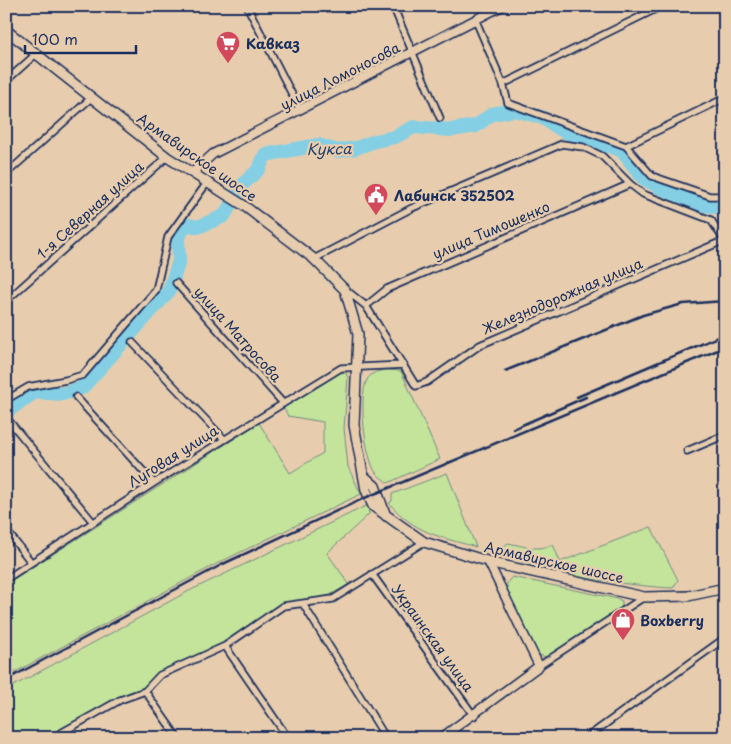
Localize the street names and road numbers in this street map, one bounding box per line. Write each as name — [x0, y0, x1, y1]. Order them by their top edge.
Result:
street label: улица Ломоносова — [276, 37, 404, 115]
street label: Армавирское шоссе — [133, 108, 261, 206]
street label: 1-я Северная улица — [32, 156, 148, 264]
street label: улица Тимошенко — [429, 196, 553, 264]
street label: Железнодорожная улица — [478, 253, 646, 339]
street label: улица Матросова — [189, 281, 287, 387]
street label: Луговая улица — [124, 420, 222, 492]
street label: Армавирское шоссе — [482, 536, 626, 588]
street label: Украинская улица — [387, 580, 479, 696]

